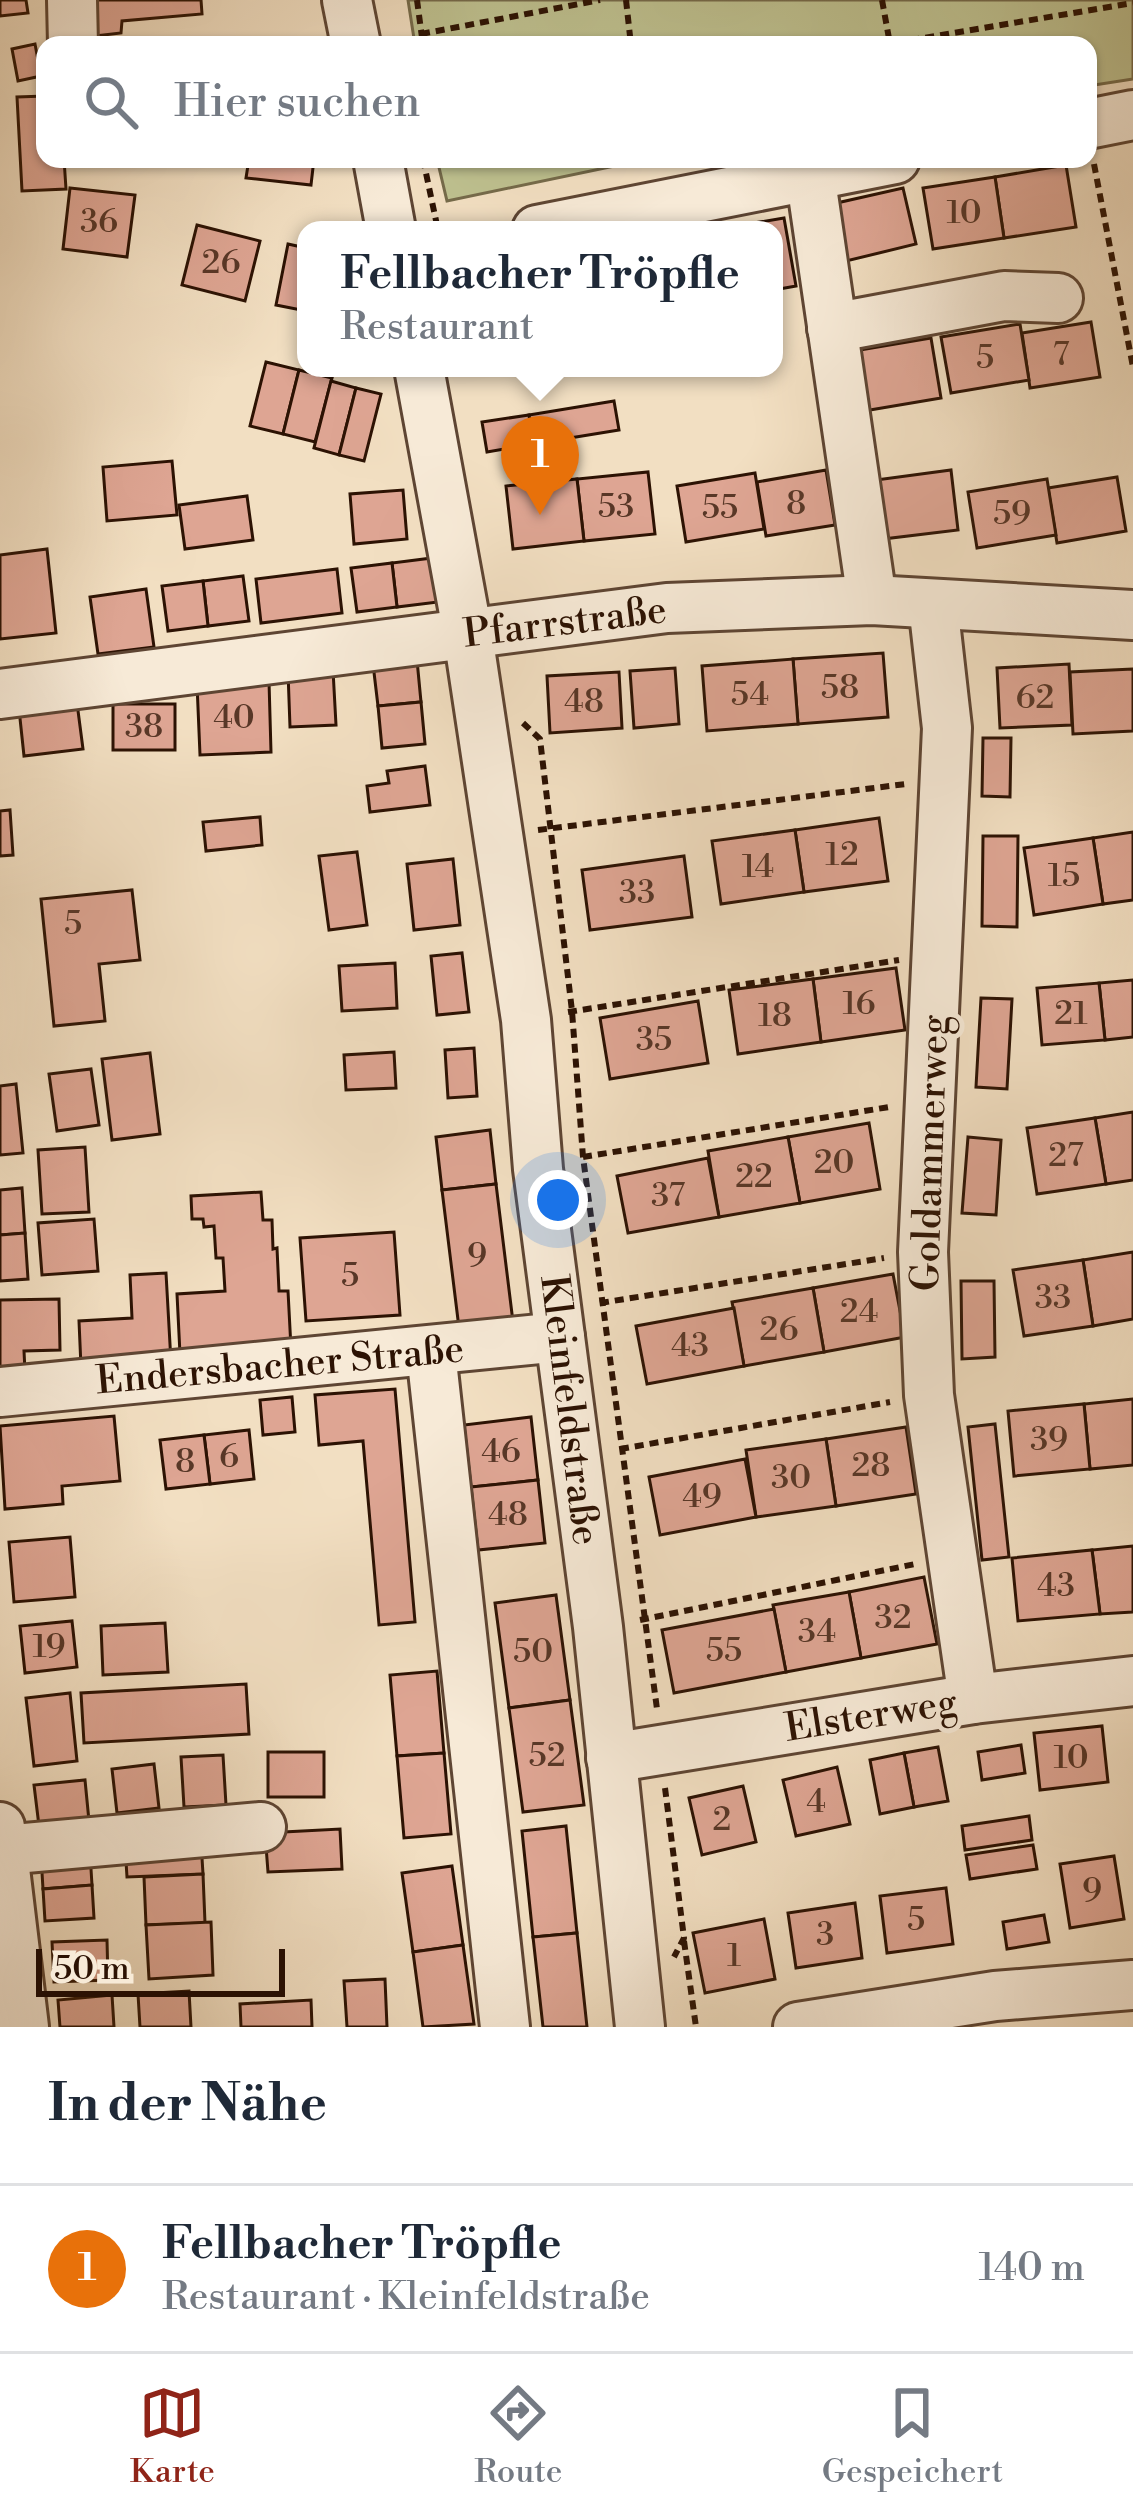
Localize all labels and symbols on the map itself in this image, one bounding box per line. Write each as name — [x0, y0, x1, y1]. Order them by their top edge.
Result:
house number: 10 — [946, 193, 982, 234]
house number: 36 — [80, 202, 118, 243]
house number: 26 — [202, 243, 240, 284]
house number: 7 — [1053, 335, 1070, 376]
house number: 5 — [976, 338, 994, 379]
pin: 1 — [501, 416, 579, 515]
house number: 8 — [786, 484, 806, 525]
house number: 53 — [598, 487, 634, 528]
house number: 55 — [702, 488, 738, 529]
house number: 59 — [993, 494, 1031, 535]
street label: Pfarrstraße — [461, 586, 669, 660]
house number: 58 — [821, 668, 859, 709]
house number: 54 — [731, 675, 769, 716]
house number: 62 — [1016, 678, 1054, 719]
house number: 48 — [564, 682, 604, 723]
house number: 40 — [213, 698, 255, 739]
house number: 38 — [125, 707, 163, 748]
house number: 12 — [825, 835, 859, 876]
house number: 14 — [742, 847, 774, 888]
house number: 15 — [1048, 856, 1080, 897]
house number: 33 — [619, 873, 655, 914]
house number: 5 — [64, 904, 82, 945]
house number: 16 — [842, 984, 876, 1025]
house number: 21 — [1054, 994, 1088, 1035]
house number: 18 — [758, 996, 792, 1037]
street label: Goldammerweg — [902, 1014, 960, 1292]
house number: 35 — [636, 1020, 672, 1061]
house number: 27 — [1048, 1136, 1084, 1177]
house number: 20 — [814, 1143, 854, 1184]
house number: 22 — [735, 1157, 773, 1198]
your location — [528, 1170, 588, 1230]
house number: 37 — [651, 1176, 685, 1217]
house number: 9 — [467, 1236, 487, 1277]
house number: 5 — [341, 1256, 359, 1297]
street label: Kleinfeldstraße — [528, 1272, 610, 1548]
house number: 33 — [1035, 1278, 1071, 1319]
house number: 24 — [840, 1292, 878, 1333]
house number: 26 — [760, 1310, 798, 1351]
street label: Endersbacher Straße — [94, 1325, 466, 1407]
house number: 43 — [671, 1326, 709, 1367]
house number: 39 — [1030, 1420, 1068, 1461]
house number: 46 — [481, 1432, 521, 1473]
house number: 6 — [219, 1437, 239, 1478]
house number: 8 — [175, 1442, 195, 1483]
house number: 28 — [851, 1446, 891, 1487]
house number: 30 — [771, 1458, 811, 1499]
house number: 49 — [682, 1477, 722, 1518]
house number: 48 — [488, 1495, 528, 1536]
house number: 43 — [1037, 1566, 1075, 1607]
house number: 32 — [874, 1598, 912, 1639]
house number: 34 — [798, 1612, 836, 1653]
house number: 19 — [32, 1627, 66, 1668]
house number: 55 — [706, 1631, 742, 1672]
house number: 50 — [513, 1632, 553, 1673]
street label: Elsterweg — [781, 1678, 961, 1754]
house number: 52 — [529, 1736, 566, 1777]
house number: 10 — [1053, 1738, 1089, 1779]
house number: 4 — [806, 1782, 826, 1823]
house number: 2 — [713, 1800, 731, 1841]
house number: 9 — [1082, 1871, 1102, 1912]
house number: 5 — [907, 1900, 925, 1941]
house number: 3 — [816, 1915, 834, 1956]
house number: 1 — [727, 1936, 741, 1977]
scale bar — [36, 1943, 285, 1996]

